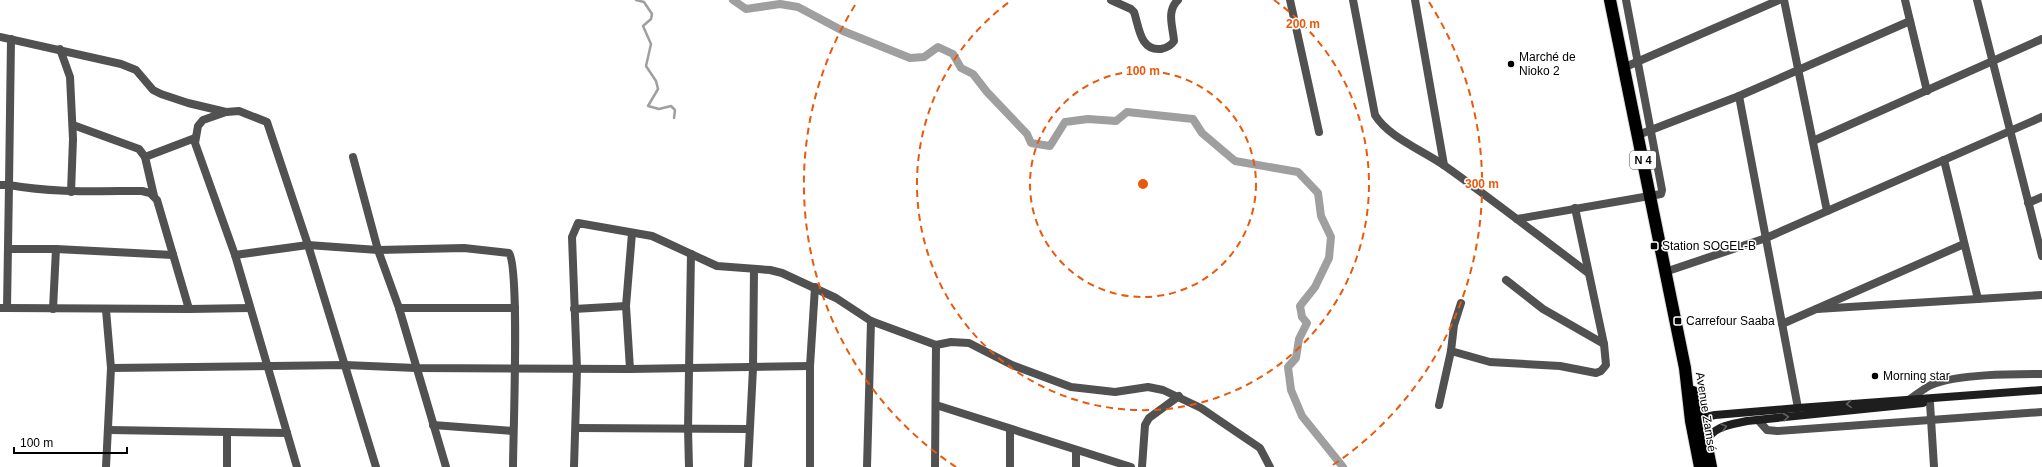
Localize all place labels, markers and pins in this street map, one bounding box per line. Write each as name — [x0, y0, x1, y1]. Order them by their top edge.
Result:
place label: Marché de Nioko 2 — [1519, 50, 1576, 78]
marker: Marché de Nioko 2 — [1506, 59, 1516, 69]
centre of rings — [1136, 177, 1150, 191]
place label: Station SOGEL-B — [1662, 239, 1756, 253]
marker: Station SOGEL-B — [1649, 241, 1659, 251]
place label: Carrefour Saaba — [1686, 314, 1775, 328]
marker: Carrefour Saaba — [1673, 316, 1683, 326]
place label: Morning star — [1883, 369, 1950, 383]
marker: Morning star — [1870, 371, 1880, 381]

